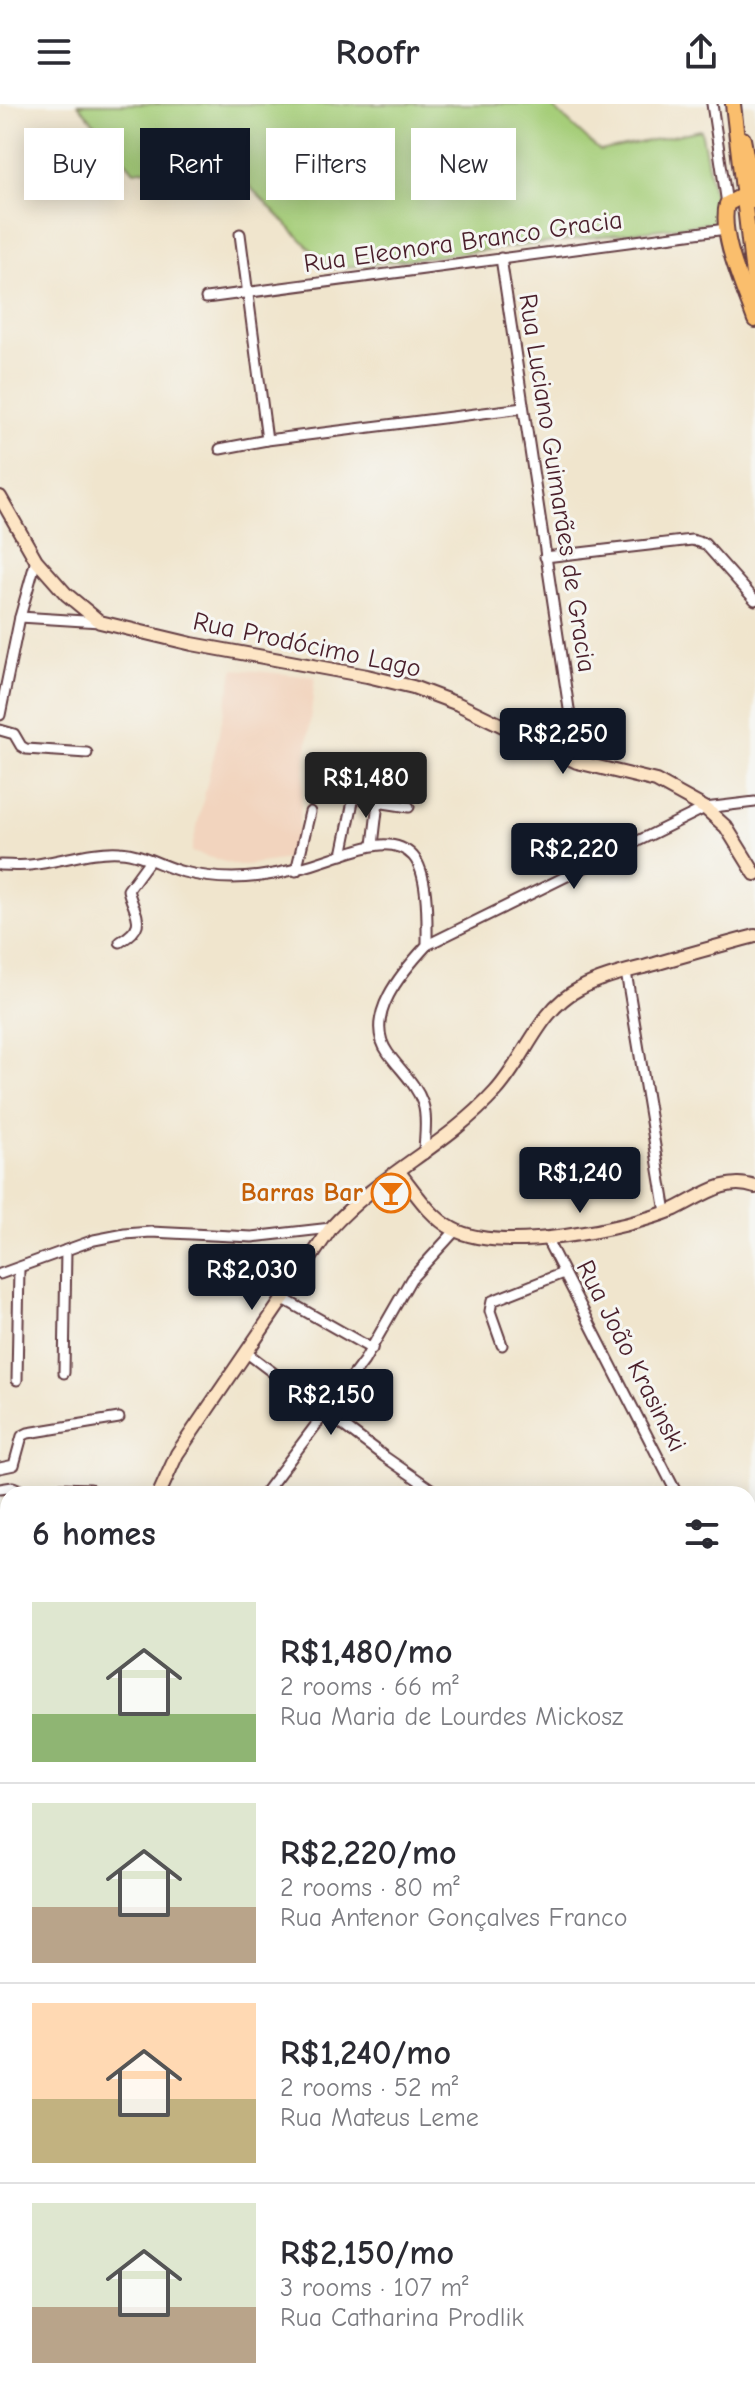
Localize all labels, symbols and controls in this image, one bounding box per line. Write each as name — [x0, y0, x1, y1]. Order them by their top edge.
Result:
icon: menu — [32, 30, 76, 74]
icon: share — [679, 30, 723, 74]
text: Roofr — [335, 32, 420, 73]
chip: Buy — [24, 128, 124, 200]
chip: Rent — [140, 128, 250, 200]
chip: Filters — [266, 128, 395, 200]
chip: New — [411, 128, 516, 200]
street label: Rua Eleonora Branco Gracia — [302, 205, 624, 279]
street label: Rua Luciano Guimarães de Gracia — [512, 292, 602, 674]
street label: Rua Prodócimo Lago — [190, 606, 424, 684]
pin: R$2,250 — [489, 708, 637, 776]
text: R$2,250 — [518, 719, 608, 749]
pin: R$1,480 — [292, 752, 440, 820]
text: R$1,480 — [323, 763, 409, 793]
pin: R$2,220 — [500, 823, 648, 891]
text: R$2,220 — [529, 834, 619, 864]
pin: R$1,240 — [506, 1147, 654, 1215]
text: R$1,240 — [537, 1158, 623, 1188]
bar icon: Barras Bar — [370, 1172, 412, 1214]
place label: Barras Bar — [241, 1178, 364, 1208]
pin: R$2,030 — [178, 1244, 326, 1312]
text: R$2,030 — [206, 1255, 298, 1285]
street label: Rua João Krasinski — [570, 1255, 692, 1457]
pin: R$2,150 — [257, 1369, 405, 1437]
text: R$2,150 — [287, 1380, 375, 1410]
icon: filters — [680, 1512, 724, 1556]
text: 6 homes — [32, 1514, 156, 1554]
text: R$1,480/mo — [280, 1632, 452, 1672]
icon: home — [96, 1634, 192, 1730]
text: 2 rooms · 66 m² — [280, 1672, 459, 1702]
text: Rua Maria de Lourdes Mickosz — [280, 1702, 623, 1732]
text: R$2,220/mo — [280, 1833, 457, 1873]
icon: home — [96, 1835, 192, 1931]
text: 2 rooms · 80 m² — [280, 1873, 460, 1903]
text: Rua Antenor Gonçalves Franco — [280, 1903, 627, 1933]
text: R$1,240/mo — [280, 2033, 451, 2073]
icon: home — [96, 2035, 192, 2131]
text: 2 rooms · 52 m² — [280, 2073, 458, 2103]
text: Rua Mateus Leme — [280, 2103, 479, 2133]
text: R$2,150/mo — [280, 2233, 454, 2273]
icon: home — [96, 2235, 192, 2331]
text: 3 rooms · 107 m² — [280, 2273, 469, 2303]
text: Rua Catharina Prodlik — [280, 2303, 524, 2333]

